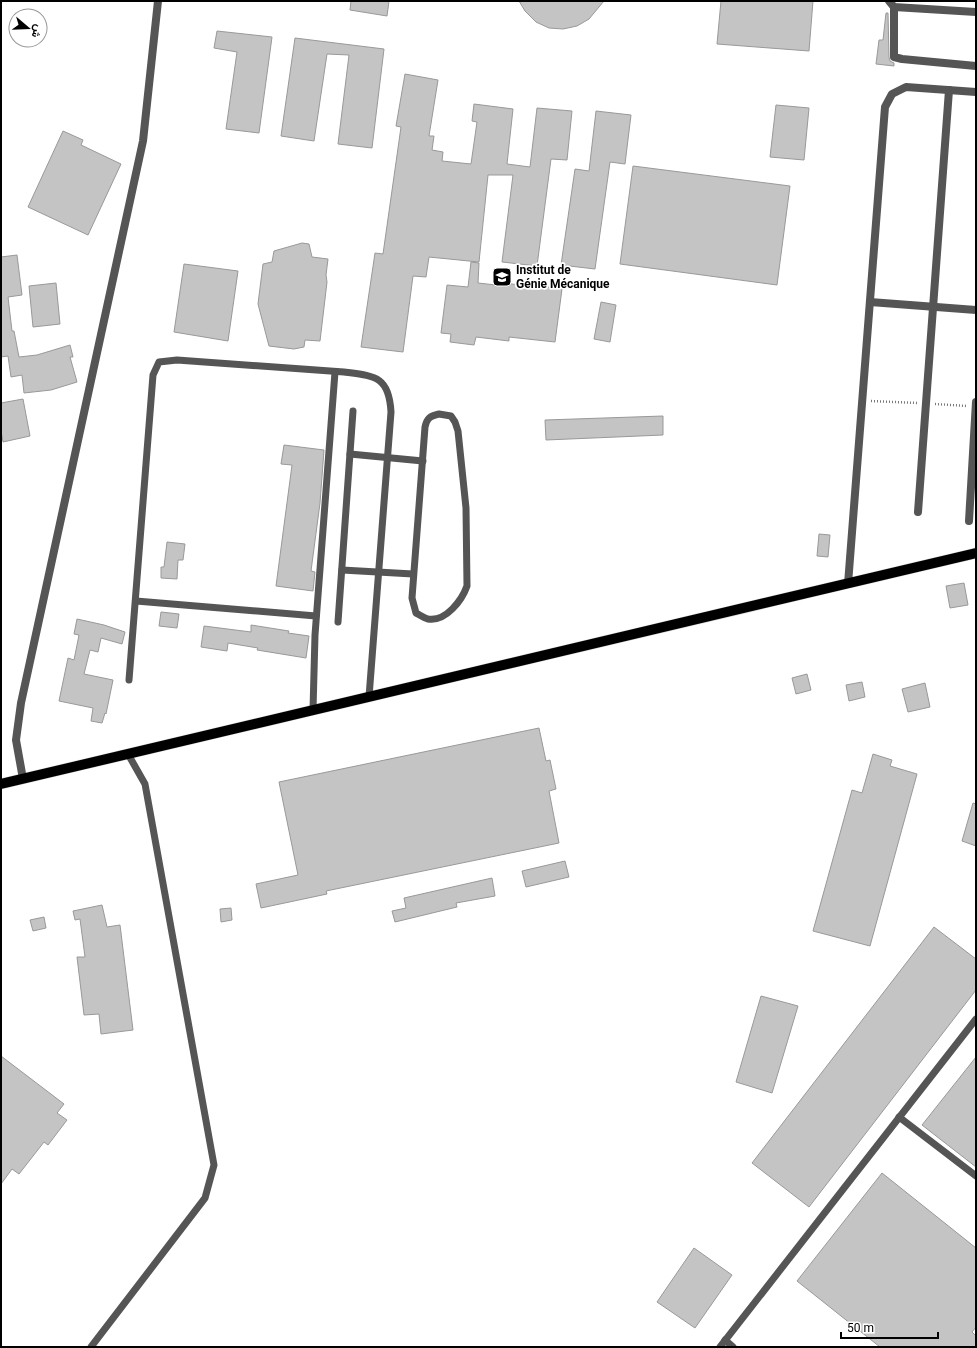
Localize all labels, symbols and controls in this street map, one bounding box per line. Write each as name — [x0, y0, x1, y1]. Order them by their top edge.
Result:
north arrow — [8, 8, 48, 48]
text: ش — [29, 23, 45, 39]
place label: Institut de Génie Mécanique — [516, 263, 610, 291]
school or university icon: Institut de Génie Mécanique — [491, 266, 513, 288]
scale bar — [841, 1314, 938, 1340]
text: 50 m — [847, 1321, 874, 1335]

